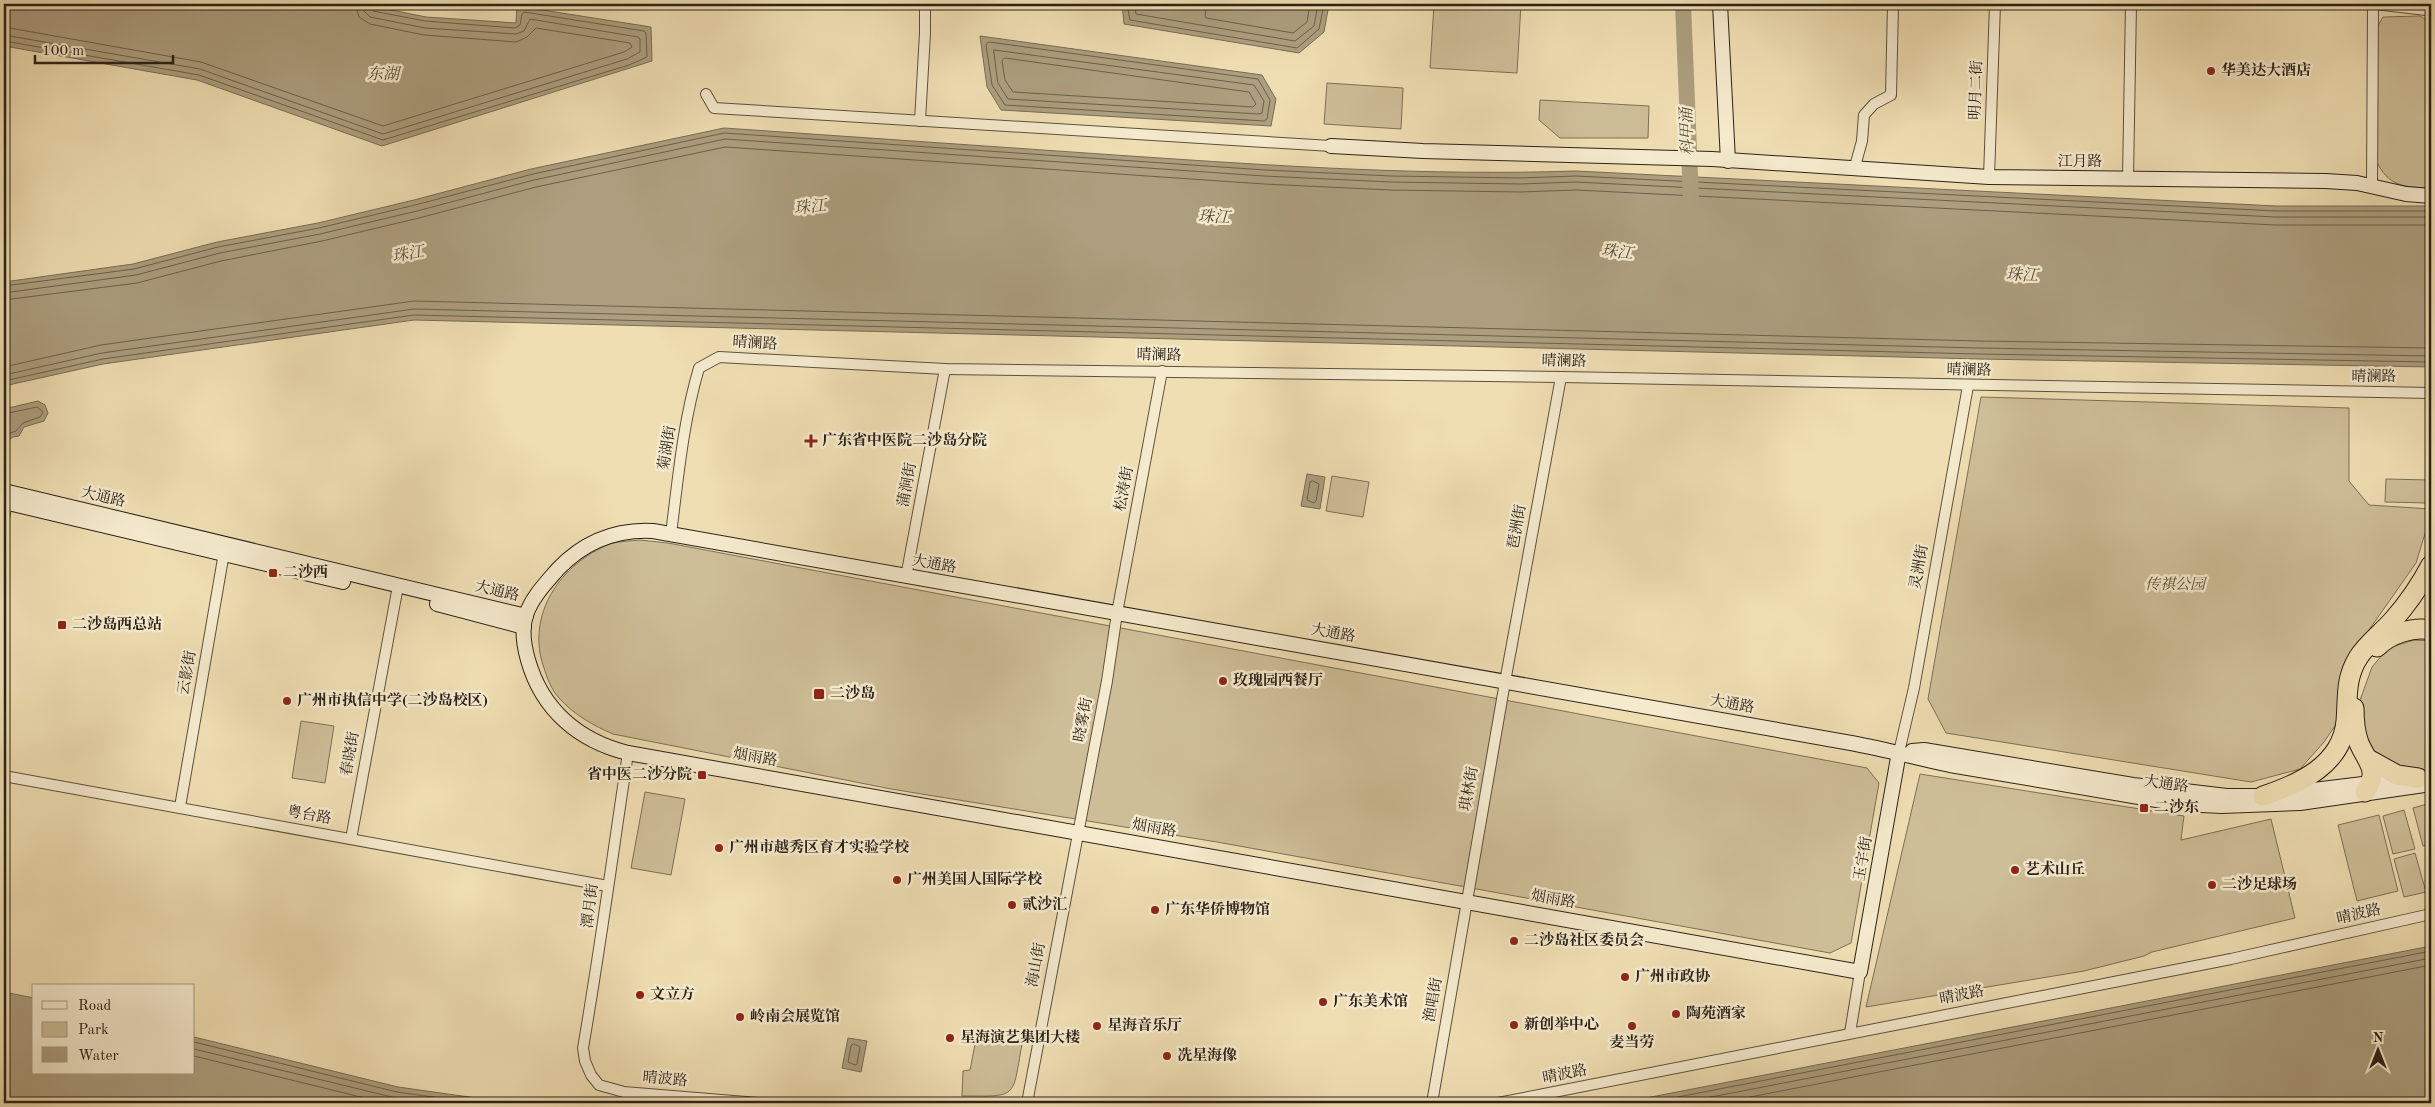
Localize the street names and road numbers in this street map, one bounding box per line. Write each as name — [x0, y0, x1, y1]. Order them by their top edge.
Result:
street label: 明月二街 — [1966, 60, 1986, 120]
street label: 江月路 — [2057, 153, 2103, 170]
street label: 晴澜路 — [732, 333, 778, 353]
street label: 晴澜路 — [1136, 346, 1182, 364]
street label: 晴澜路 — [1541, 352, 1587, 370]
street label: 晴澜路 — [1946, 361, 1992, 379]
street label: 晴澜路 — [2351, 368, 2397, 385]
street label: 菊湖街 — [655, 424, 679, 471]
street label: 蒲涧街 — [894, 461, 920, 509]
street label: 松涛街 — [1111, 465, 1137, 513]
street label: 大通路 — [79, 484, 127, 510]
street label: 琶洲街 — [1505, 503, 1529, 550]
street label: 灵洲街 — [1907, 543, 1931, 590]
street label: 大通路 — [911, 552, 958, 576]
street label: 大通路 — [473, 578, 521, 604]
street label: 大通路 — [1310, 621, 1357, 645]
street label: 云影街 — [175, 649, 199, 696]
street label: 大通路 — [1709, 692, 1756, 716]
street label: 晓雾街 — [1070, 696, 1096, 744]
street label: 春晓街 — [338, 730, 362, 777]
street label: 烟雨路 — [732, 745, 779, 769]
street label: 琪林街 — [1457, 765, 1481, 812]
street label: 大通路 — [2143, 772, 2190, 796]
street label: 粤台路 — [286, 803, 333, 827]
street label: 烟雨路 — [1131, 816, 1178, 840]
street label: 玉宇街 — [1851, 835, 1875, 882]
street label: 潭月街 — [579, 883, 601, 929]
street label: 烟雨路 — [1530, 887, 1577, 911]
street label: 晴波路 — [2335, 901, 2383, 927]
street label: 海山街 — [1023, 941, 1049, 989]
street label: 渔唱街 — [1421, 976, 1445, 1023]
street label: 晴波路 — [1938, 982, 1986, 1008]
street label: 晴波路 — [1541, 1061, 1589, 1087]
street label: 晴波路 — [642, 1069, 688, 1089]

